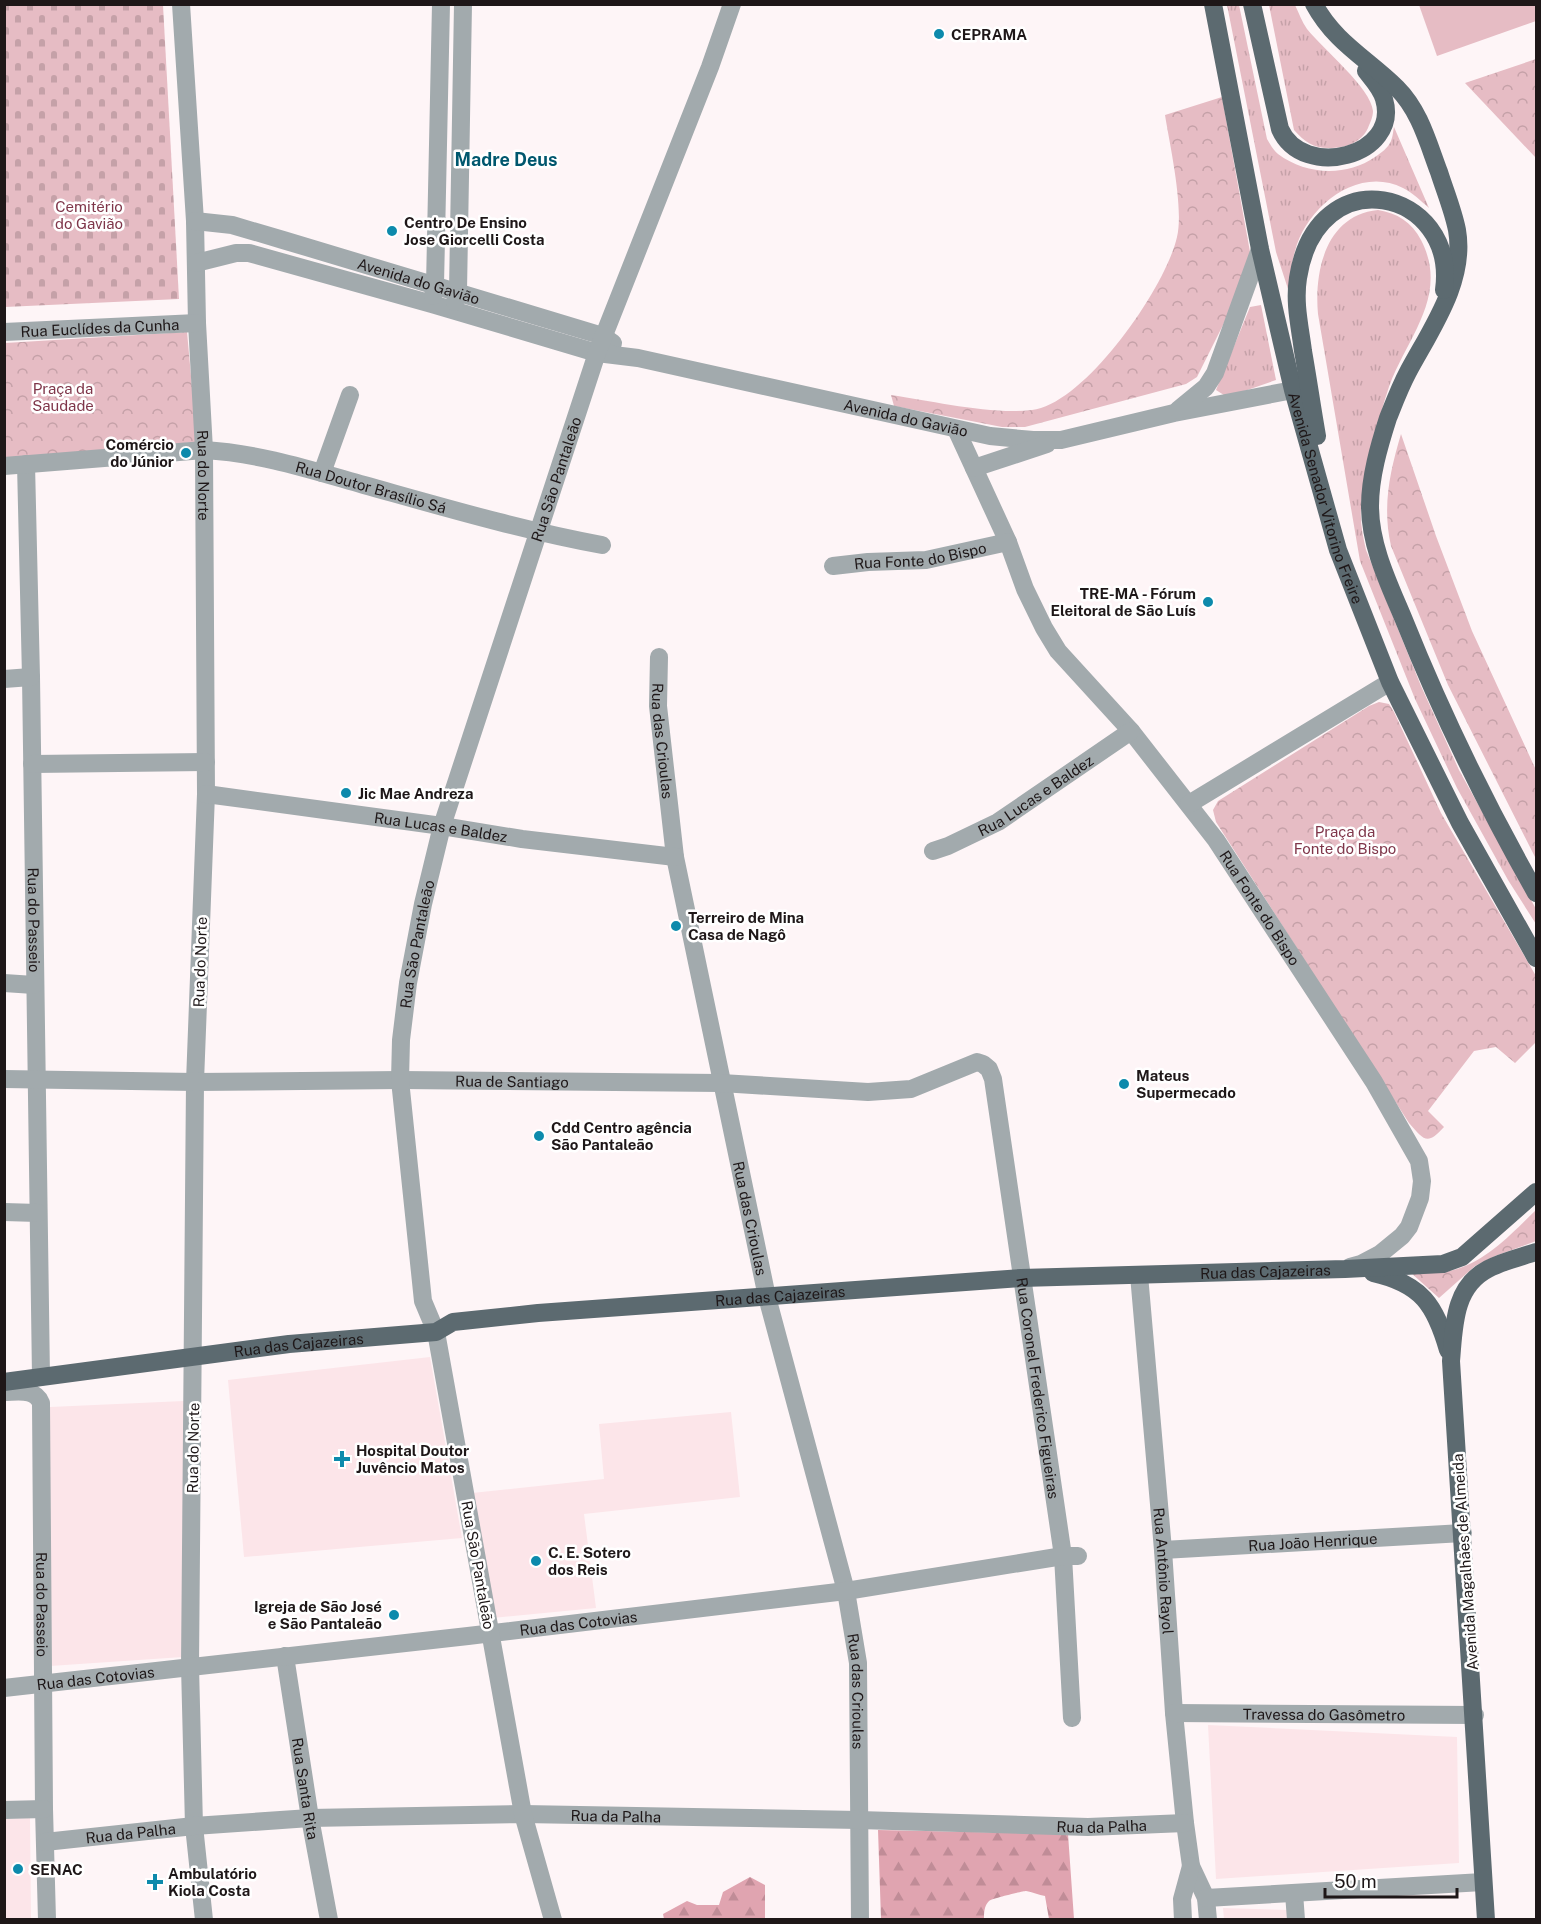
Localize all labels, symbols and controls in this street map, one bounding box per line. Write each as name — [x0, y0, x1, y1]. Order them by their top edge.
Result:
place label: CEPRAMA — [951, 26, 1027, 43]
marker: CEPRAMA — [932, 27, 946, 41]
district label: Madre Deus — [455, 149, 557, 170]
park label: Cemitério do Gavião — [55, 198, 123, 232]
place label: Centro De Ensino Jose Giorcelli Costa — [404, 214, 545, 248]
marker: Centro De Ensino Jose Giorcelli Costa — [385, 224, 399, 238]
street label: Avenida do Gavião — [355, 254, 482, 307]
street label: Rua Euclídes da Cunha — [20, 315, 180, 340]
park label: Praça da Saudade — [32, 380, 94, 414]
street label: Avenida Senador Vitorino Freire — [1285, 390, 1367, 606]
street label: Avenida do Gavião — [842, 395, 970, 439]
street label: Rua São Pantaleão — [527, 414, 584, 544]
street label: Rua do Norte — [194, 429, 213, 521]
place label: Comércio do Júnior — [106, 436, 174, 470]
marker: Comércio do Júnior — [179, 446, 193, 460]
street label: Rua Doutor Brasílio Sá — [294, 458, 448, 516]
street label: Rua Fonte do Bispo — [853, 539, 988, 572]
place label: TRE-MA - Fórum Eleitoral de São Luís — [1051, 585, 1196, 619]
marker: TRE-MA - Fórum Eleitoral de São Luís — [1201, 595, 1215, 609]
street label: Rua das Crioulas — [649, 683, 677, 800]
street label: Rua Lucas e Baldez — [975, 751, 1096, 839]
place label: Jic Mae Andreza — [358, 785, 473, 802]
marker: Jic Mae Andreza — [339, 786, 353, 800]
street label: Rua Lucas e Baldez — [373, 808, 509, 845]
park label: Praça da Fonte do Bispo — [1294, 823, 1396, 857]
street label: Rua Fonte do Bispo — [1217, 847, 1304, 968]
street label: Rua do Passeio — [25, 867, 44, 973]
street label: Rua São Pantaleão — [396, 878, 437, 1009]
place label: Terreiro de Mina Casa de Nagô — [688, 909, 804, 943]
street label: Rua do Norte — [190, 916, 210, 1008]
marker: Terreiro de Mina Casa de Nagô — [669, 919, 683, 933]
place label: Mateus Supermecado — [1136, 1067, 1236, 1101]
street label: Rua de Santiago — [455, 1072, 569, 1090]
marker: Mateus Supermecado — [1117, 1077, 1131, 1091]
place label: Cdd Centro agência São Pantaleão — [551, 1119, 692, 1153]
marker: Cdd Centro agência São Pantaleão — [532, 1129, 546, 1143]
street label: Rua das Crioulas — [730, 1160, 771, 1277]
street label: Rua das Cajazeiras — [1200, 1261, 1331, 1282]
street label: Rua Coronel Frederico Figueiras — [1014, 1276, 1063, 1500]
street label: Rua das Cajazeiras — [714, 1282, 846, 1309]
street label: Rua das Cajazeiras — [233, 1329, 364, 1360]
street label: Rua do Norte — [184, 1402, 202, 1494]
place label: Hospital Doutor Juvêncio Matos — [356, 1442, 469, 1476]
marker: Hospital Doutor Juvêncio Matos — [333, 1450, 351, 1468]
street label: Avenida Magalhães de Almeida — [1449, 1453, 1481, 1671]
street label: Rua São Pantaleão — [458, 1499, 498, 1631]
street label: Rua Antônio Rayol — [1151, 1507, 1177, 1635]
street label: Rua João Henrique — [1248, 1529, 1378, 1554]
place label: C. E. Sotero dos Reis — [548, 1544, 631, 1578]
street label: Rua do Passeio — [34, 1552, 51, 1657]
marker: C. E. Sotero dos Reis — [529, 1554, 543, 1568]
place label: Igreja de São José e São Pantaleão — [254, 1598, 382, 1632]
street label: Rua das Cotovias — [519, 1607, 638, 1638]
marker: Igreja de São José e São Pantaleão — [387, 1608, 401, 1622]
street label: Rua das Crioulas — [845, 1632, 867, 1749]
street label: Rua das Cotovias — [36, 1663, 155, 1693]
street label: Travessa do Gasômetro — [1243, 1705, 1405, 1723]
street label: Rua Santa Rita — [289, 1736, 322, 1841]
street label: Rua da Palha — [570, 1806, 661, 1825]
street label: Rua da Palha — [1056, 1816, 1147, 1836]
street label: Rua da Palha — [85, 1820, 176, 1846]
place label: SENAC — [30, 1861, 83, 1878]
scale bar — [1325, 1861, 1457, 1899]
marker: SENAC — [11, 1862, 25, 1876]
place label: Ambulatório Kiola Costa — [168, 1865, 257, 1899]
text: 50 m — [1334, 1871, 1377, 1892]
marker: Ambulatório Kiola Costa — [146, 1873, 164, 1891]

